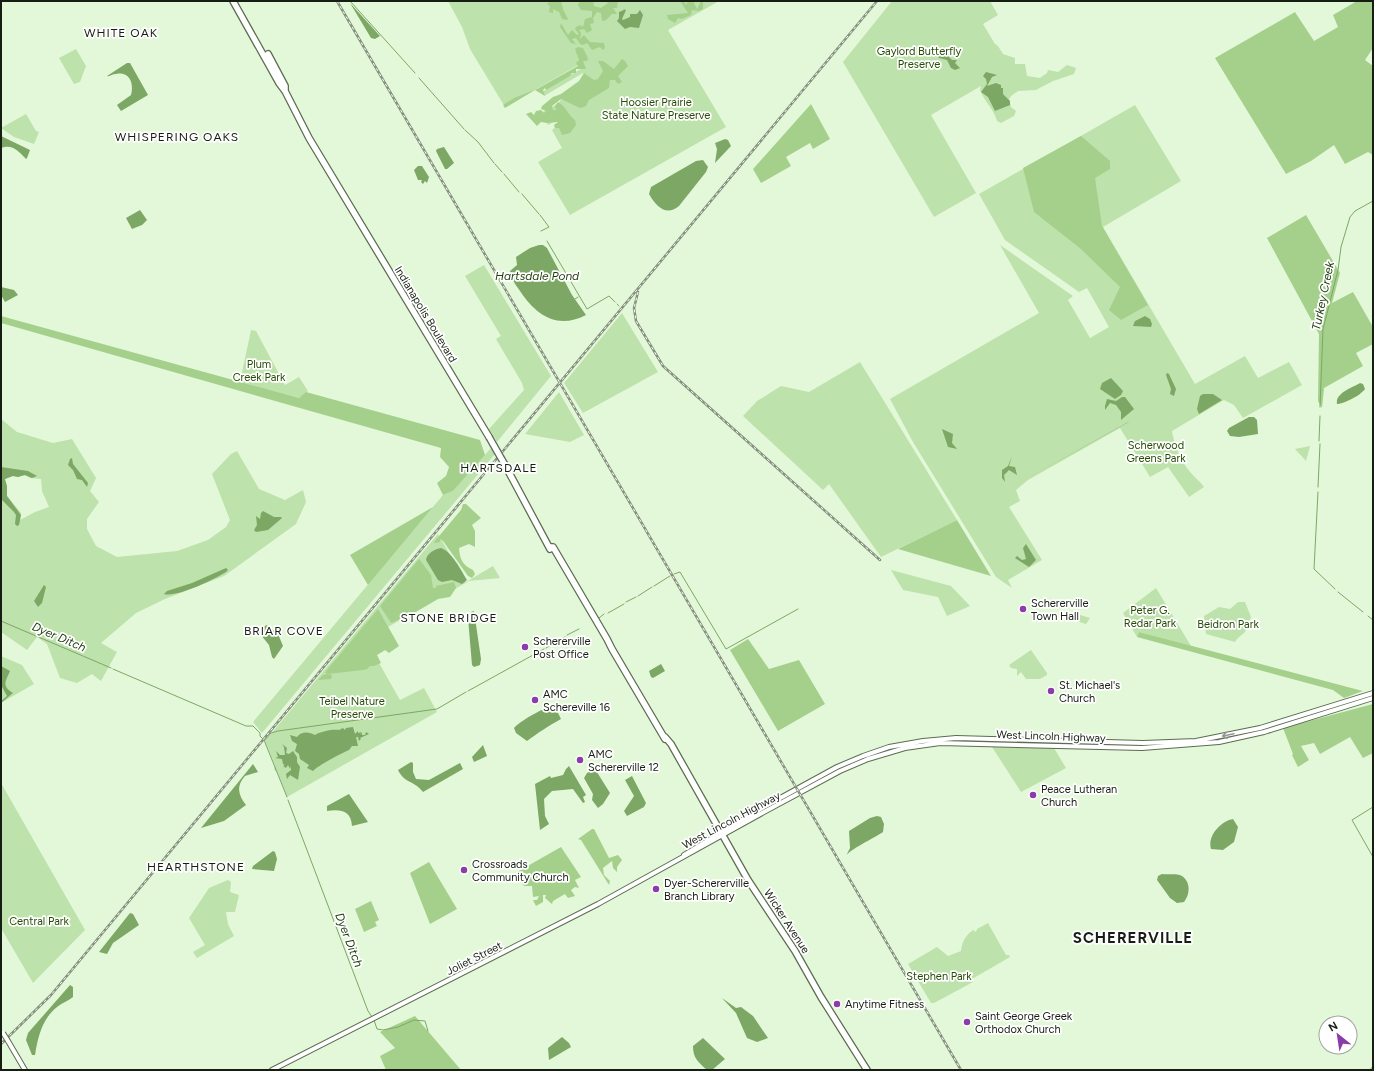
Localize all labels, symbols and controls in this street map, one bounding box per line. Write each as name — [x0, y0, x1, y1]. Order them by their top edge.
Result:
district label: WHITE OAK — [84, 26, 158, 40]
park label: Gaylord Butterfly Preserve — [877, 45, 961, 71]
park label: Hoosier Prairie State Nature Preserve — [602, 96, 710, 122]
district label: WHISPERING OAKS — [115, 130, 239, 144]
water label: Turkey Creek — [1309, 259, 1337, 332]
street label: Indianapolis Boulevard — [392, 264, 459, 365]
water label: Hartsdale Pond — [495, 269, 580, 283]
park label: Plum Creek Park — [233, 358, 286, 384]
park label: Scherwood Greens Park — [1127, 439, 1186, 465]
district label: HARTSDALE — [460, 461, 538, 475]
place label: Schererville Town Hall — [1031, 597, 1088, 623]
marker: Schererville Town Hall — [1018, 604, 1028, 614]
park label: Peter G. Redar Park — [1124, 604, 1177, 630]
district label: STONE BRIDGE — [400, 611, 498, 625]
park label: Beidron Park — [1197, 618, 1259, 631]
water label: Dyer Ditch — [30, 619, 88, 655]
district label: BRIAR COVE — [244, 624, 324, 638]
place label: Schererville Post Office — [533, 635, 590, 661]
marker: Schererville Post Office — [520, 642, 530, 652]
place label: St. Michael's Church — [1059, 679, 1120, 705]
marker: St. Michael's Church — [1046, 686, 1056, 696]
place label: AMC Schereville 16 — [543, 688, 610, 714]
park label: Teibel Nature Preserve — [319, 695, 385, 721]
marker: AMC Schereville 16 — [530, 695, 540, 705]
street label: West Lincoln Highway — [996, 728, 1106, 745]
one-way arrow — [1222, 732, 1235, 740]
place label: AMC Schererville 12 — [588, 748, 659, 774]
marker: AMC Schererville 12 — [575, 755, 585, 765]
place label: Peace Lutheran Church — [1041, 783, 1117, 809]
street label: West Lincoln Highway — [680, 789, 783, 852]
marker: Peace Lutheran Church — [1028, 790, 1038, 800]
place label: Crossroads Community Church — [472, 858, 569, 884]
district label: HEARTHSTONE — [147, 860, 245, 874]
marker: Crossroads Community Church — [459, 865, 469, 875]
place label: Dyer-Schererville Branch Library — [664, 877, 749, 903]
marker: Dyer-Schererville Branch Library — [651, 884, 661, 894]
street label: Wicker Avenue — [761, 887, 812, 956]
water label: Dyer Ditch — [332, 911, 366, 969]
park label: Central Park — [9, 915, 69, 928]
district label: SCHERERVILLE — [1073, 929, 1193, 947]
street label: Joliet Street — [444, 939, 504, 978]
park label: Stephen Park — [906, 970, 972, 983]
place label: Anytime Fitness — [845, 998, 924, 1011]
marker: Anytime Fitness — [832, 999, 842, 1009]
place label: Saint George Greek Orthodox Church — [975, 1010, 1073, 1036]
north arrow — [1318, 1015, 1358, 1055]
marker: Saint George Greek Orthodox Church — [962, 1017, 972, 1027]
text: N — [1326, 1019, 1340, 1035]

